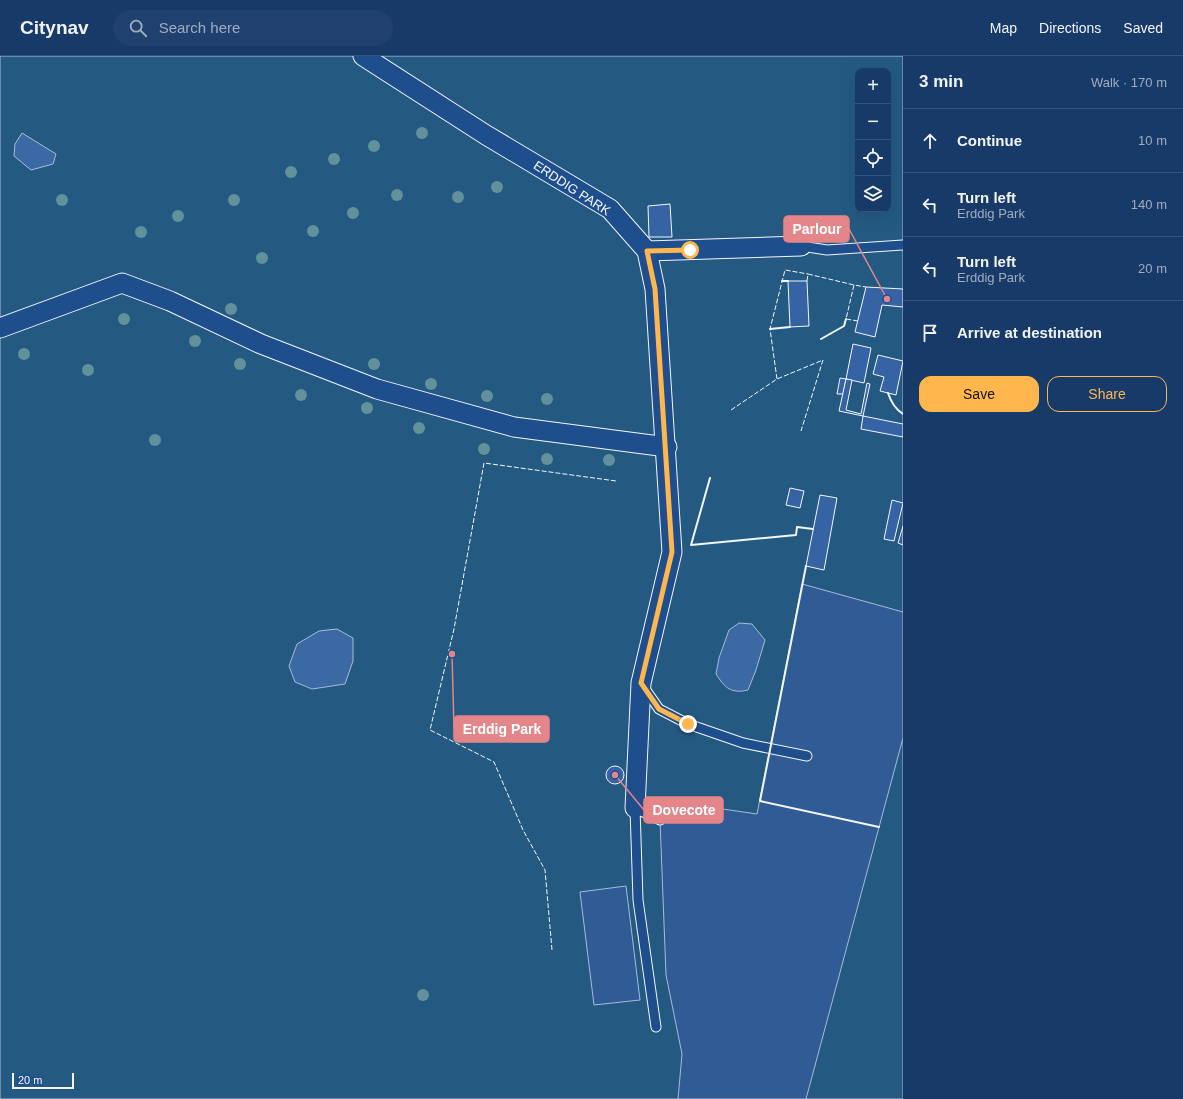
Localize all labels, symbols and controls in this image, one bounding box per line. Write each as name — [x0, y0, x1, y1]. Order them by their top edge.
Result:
search box — [113, 10, 393, 46]
text: Citynav — [20, 17, 89, 38]
icon: search — [127, 17, 149, 39]
text: Search here — [159, 19, 240, 36]
text: Map — [990, 20, 1017, 36]
text: Directions — [1039, 20, 1101, 36]
text: Saved — [1123, 20, 1163, 36]
map controls — [855, 68, 891, 212]
button: + — [855, 68, 891, 104]
text: 3 min — [919, 72, 963, 91]
text: Walk · 170 m — [1091, 75, 1167, 90]
button: − — [855, 104, 891, 140]
icon: ahead — [919, 130, 941, 152]
text: Continue — [957, 132, 1022, 149]
text: 10 m — [1138, 133, 1167, 148]
button: locate — [855, 140, 891, 176]
street label: ERDDIG PARK — [531, 158, 614, 219]
button: layers — [855, 176, 891, 212]
text: Turn left — [957, 189, 1016, 206]
icon: left — [919, 194, 941, 216]
text: 140 m — [1131, 197, 1167, 212]
text: Erddig Park — [957, 206, 1025, 221]
callout: Parlour — [784, 216, 849, 242]
text: Parlour — [792, 221, 842, 237]
route start — [681, 241, 699, 259]
text: Turn left — [957, 253, 1016, 270]
icon: left — [919, 258, 941, 280]
text: 20 m — [1138, 261, 1167, 276]
text: Erddig Park — [957, 270, 1025, 285]
icon: arrive — [919, 322, 941, 344]
text: Arrive at destination — [957, 324, 1102, 341]
button: Save — [919, 376, 1039, 412]
button: Share — [1047, 376, 1167, 412]
route end — [679, 715, 697, 733]
callout: Erddig Park — [454, 716, 549, 742]
text: Erddig Park — [463, 721, 541, 737]
callout: Dovecote — [644, 797, 723, 823]
text: Dovecote — [652, 802, 716, 818]
scale bar — [12, 1071, 74, 1090]
text: 20 m — [18, 1074, 42, 1086]

